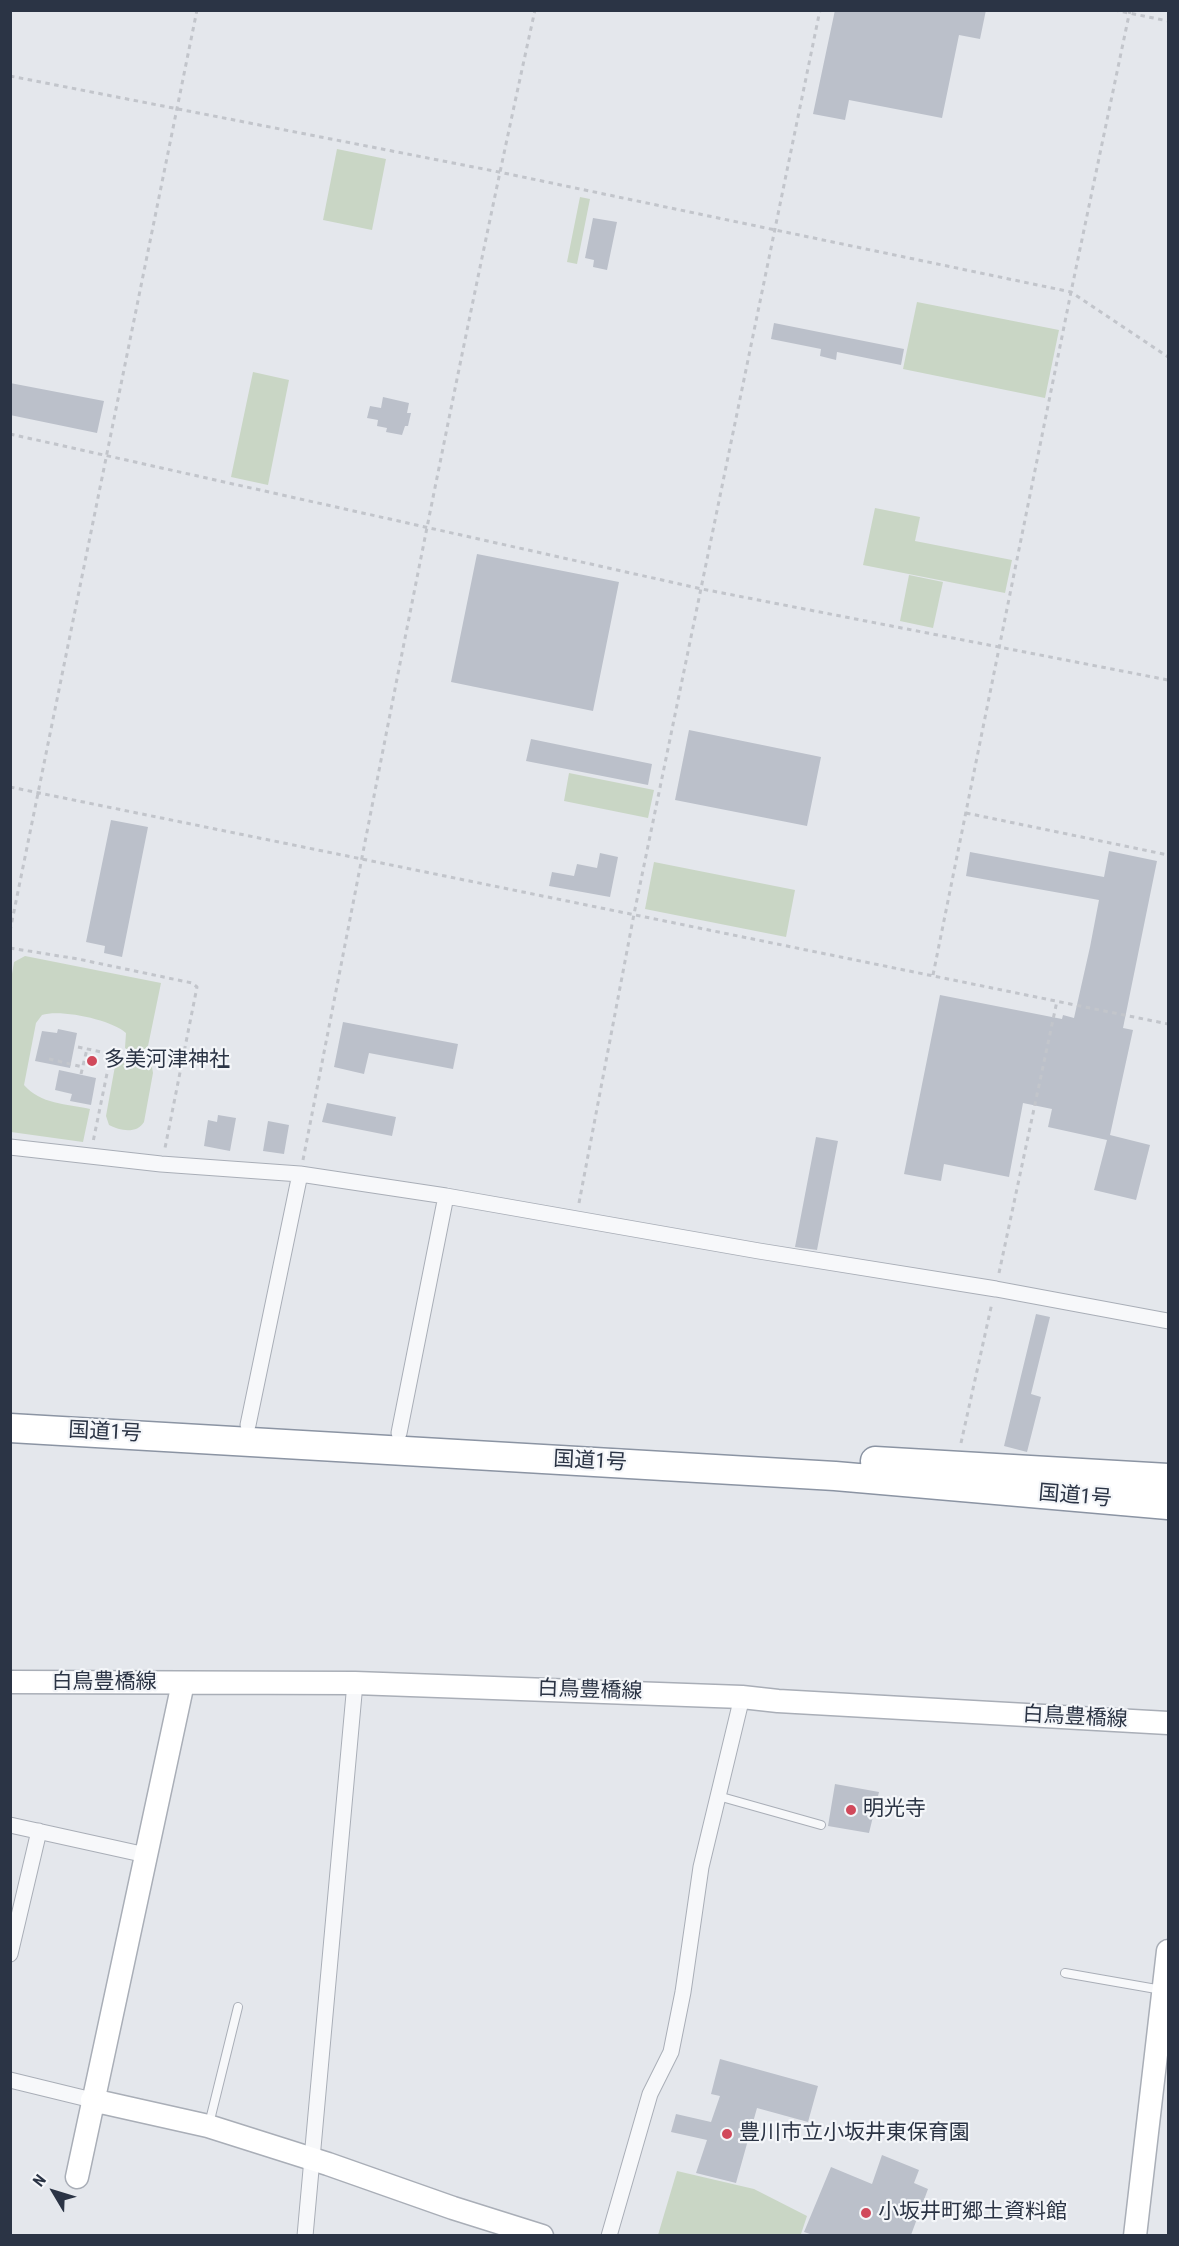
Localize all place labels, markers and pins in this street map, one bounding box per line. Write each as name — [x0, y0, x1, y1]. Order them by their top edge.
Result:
place label: 多美河津神社 — [104, 1048, 230, 1074]
marker: 多美河津神社 — [85, 1054, 99, 1068]
place label: 明光寺 — [863, 1797, 926, 1823]
marker: 明光寺 — [844, 1803, 858, 1817]
place label: 豊川市立小坂井東保育園 — [739, 2121, 970, 2147]
marker: 豊川市立小坂井東保育園 — [720, 2127, 734, 2141]
place label: 小坂井町郷土資料館 — [878, 2200, 1067, 2226]
marker: 小坂井町郷土資料館 — [859, 2206, 873, 2220]

